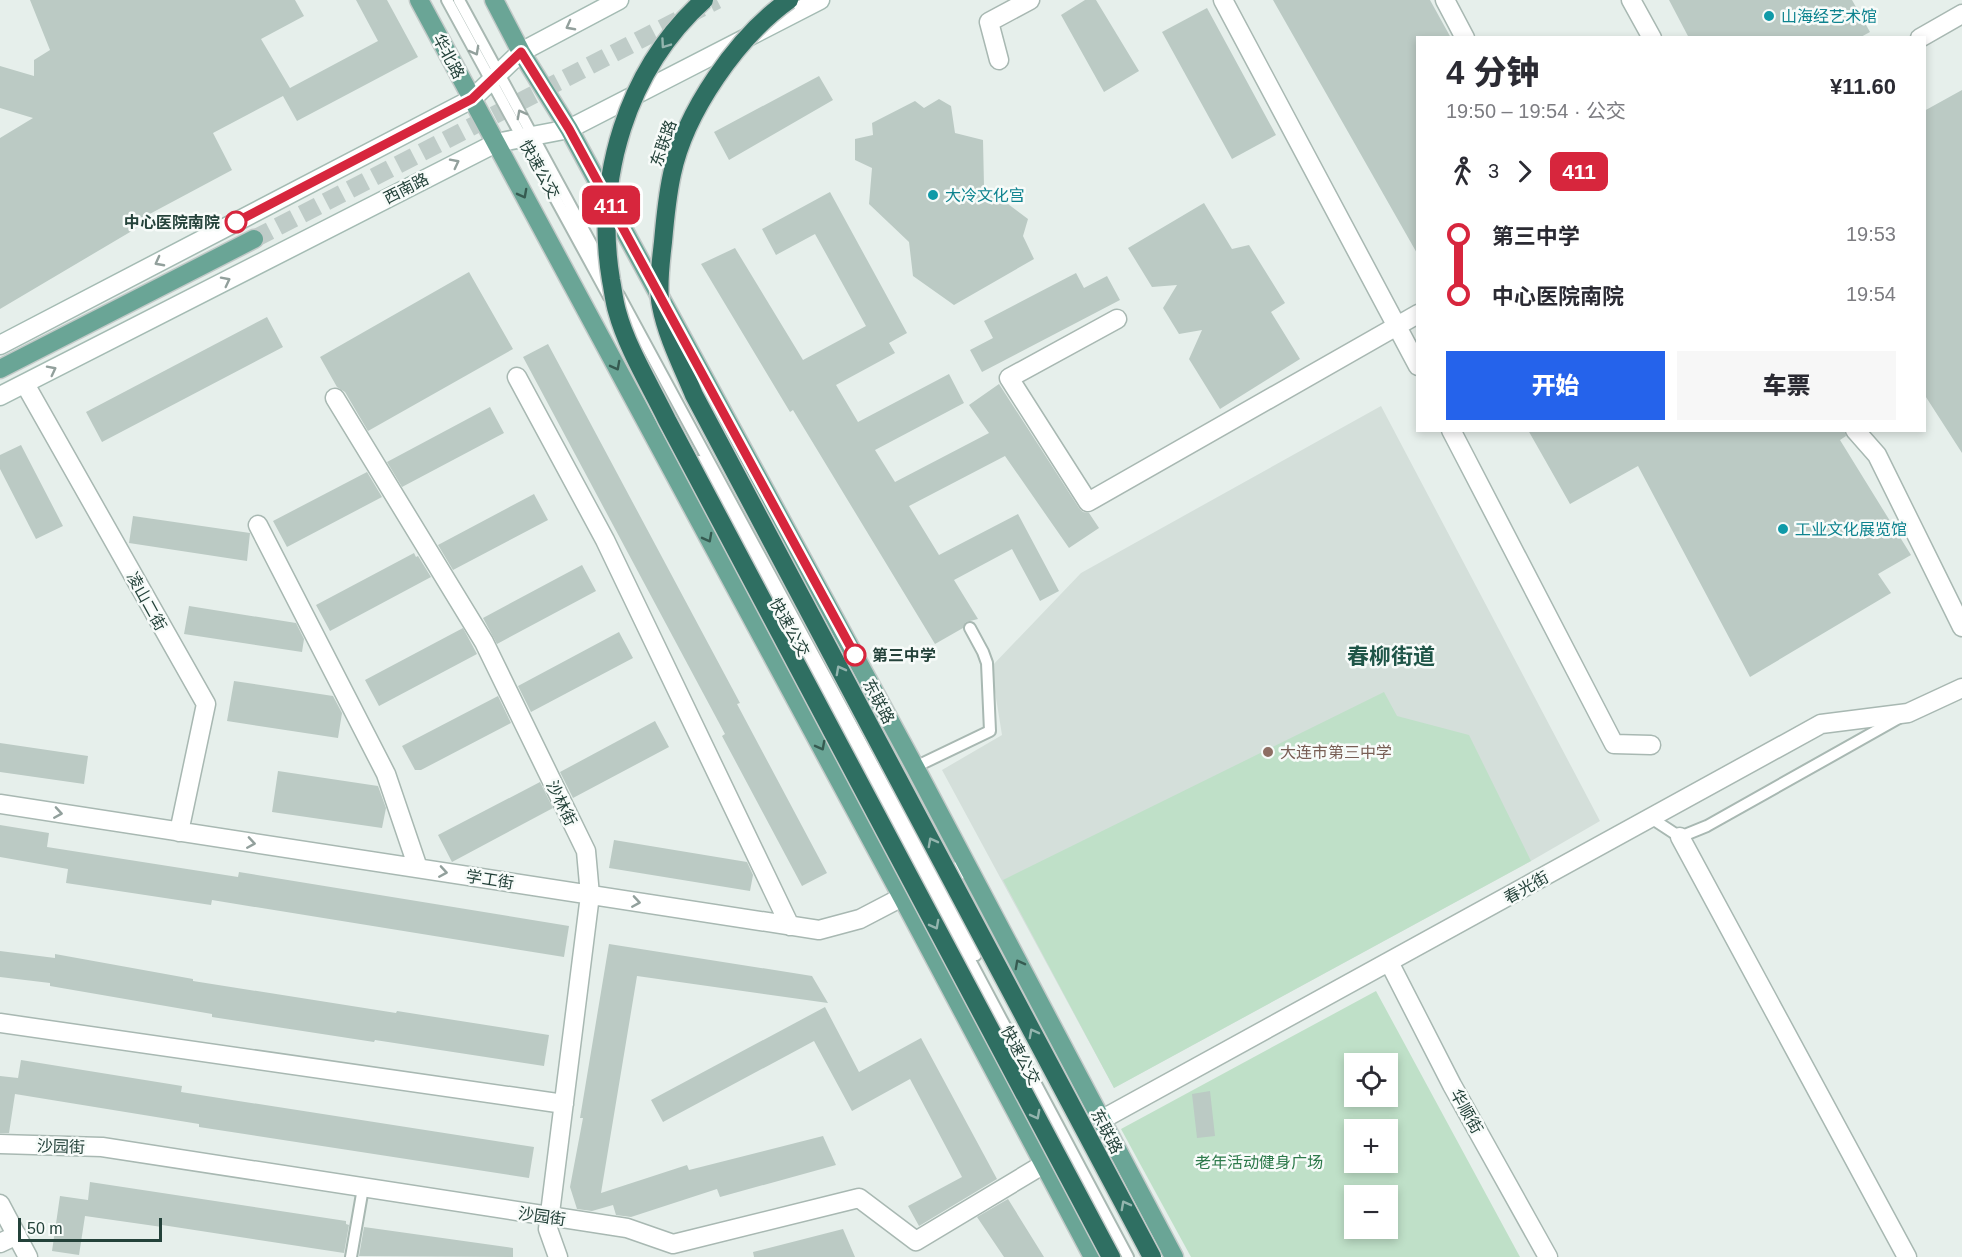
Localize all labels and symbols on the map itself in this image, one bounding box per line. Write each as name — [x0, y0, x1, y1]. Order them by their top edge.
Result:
place label: 山海经艺术馆 — [1781, 8, 1877, 25]
marker: 山海经艺术馆 — [1762, 9, 1776, 23]
one-way arrow — [566, 19, 576, 30]
street label: 华北路 — [430, 31, 467, 81]
one-way arrow — [661, 37, 672, 48]
one-way arrow — [468, 45, 479, 56]
one-way arrow — [517, 110, 528, 121]
street label: 东联路 — [648, 118, 679, 169]
street label: 快速公交 — [517, 137, 563, 201]
one-way arrow — [449, 159, 460, 171]
street label: 西南路 — [381, 170, 431, 207]
line badge: 411 — [576, 186, 646, 224]
place label: 大冷文化宫 — [945, 187, 1025, 204]
one-way arrow — [516, 188, 527, 199]
marker: 大冷文化宫 — [926, 188, 940, 202]
marker: 中心医院南院 — [225, 211, 247, 233]
place label: 中心医院南院 — [124, 214, 220, 231]
one-way arrow — [155, 254, 166, 266]
one-way arrow — [219, 277, 230, 288]
one-way arrow — [609, 360, 620, 370]
one-way arrow — [46, 366, 56, 377]
place label: 工业文化展览馆 — [1795, 521, 1907, 538]
marker: 工业文化展览馆 — [1776, 522, 1790, 536]
one-way arrow — [701, 531, 712, 542]
street label: 凌山二街 — [124, 569, 170, 633]
street label: 快速公交 — [767, 595, 813, 659]
marker: 第三中学 — [844, 644, 866, 666]
district label: 春柳街道 — [1347, 644, 1435, 669]
place label: 第三中学 — [872, 647, 936, 664]
one-way arrow — [836, 666, 847, 677]
street label: 东联路 — [860, 676, 897, 726]
one-way arrow — [814, 740, 825, 750]
place label: 大连市第三中学 — [1280, 744, 1392, 761]
marker: 大连市第三中学 — [1261, 745, 1275, 759]
street label: 沙林街 — [543, 778, 580, 829]
one-way arrow — [52, 806, 62, 819]
one-way arrow — [246, 836, 255, 848]
one-way arrow — [928, 838, 939, 849]
one-way arrow — [439, 866, 448, 878]
street label: 学工街 — [465, 867, 515, 892]
street label: 春光街 — [1501, 868, 1551, 907]
one-way arrow — [631, 895, 641, 907]
one-way arrow — [928, 918, 939, 929]
one-way arrow — [1015, 960, 1026, 970]
street label: 快速公交 — [998, 1023, 1043, 1087]
one-way arrow — [1029, 1029, 1040, 1039]
street label: 华顺街 — [1447, 1086, 1486, 1136]
street label: 东联路 — [1088, 1106, 1125, 1156]
one-way arrow — [1029, 1109, 1040, 1120]
street label: 沙园街 — [37, 1137, 85, 1156]
park label: 老年活动健身广场 — [1195, 1154, 1323, 1171]
one-way arrow — [1121, 1201, 1132, 1212]
street label: 沙园街 — [517, 1205, 567, 1228]
scale bar — [18, 1215, 162, 1242]

